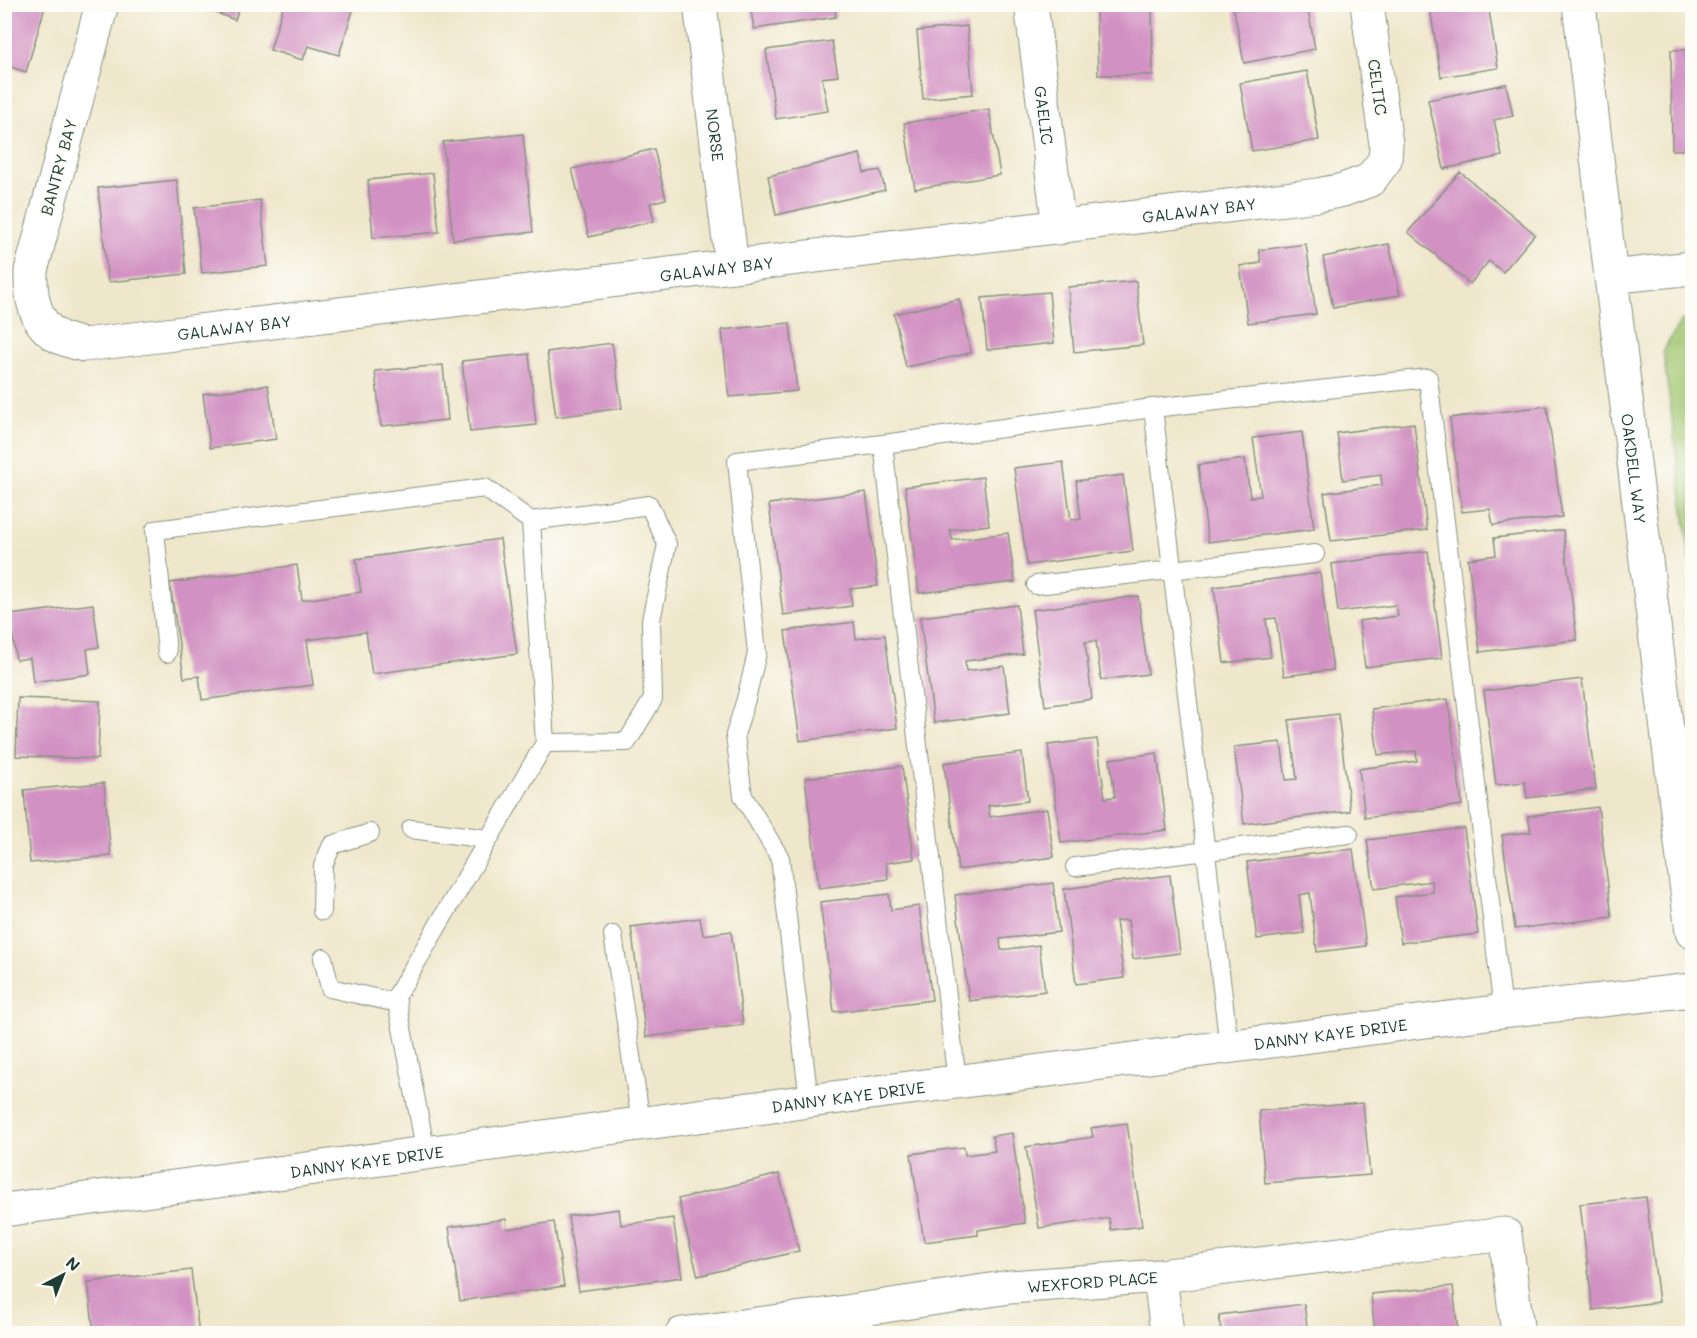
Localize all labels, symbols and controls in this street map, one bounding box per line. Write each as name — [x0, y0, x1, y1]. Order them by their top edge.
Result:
street label: CELTIC — [1364, 58, 1392, 116]
street label: GAELIC — [1031, 85, 1059, 146]
street label: NORSE — [702, 107, 730, 163]
street label: BANTRY BAY — [35, 116, 81, 218]
street label: GALAWAY BAY — [1141, 192, 1257, 227]
street label: GALAWAY BAY — [659, 251, 775, 285]
street label: GALAWAY BAY — [176, 309, 292, 344]
street label: OAKDELL WAY — [1617, 412, 1652, 525]
street label: DANNY KAYE DRIVE — [1252, 1013, 1408, 1054]
street label: DANNY KAYE DRIVE — [770, 1076, 926, 1116]
street label: DANNY KAYE DRIVE — [289, 1140, 445, 1182]
north arrow — [33, 1245, 93, 1305]
text: N — [62, 1252, 85, 1275]
street label: WEXFORD PLACE — [1026, 1266, 1158, 1296]

